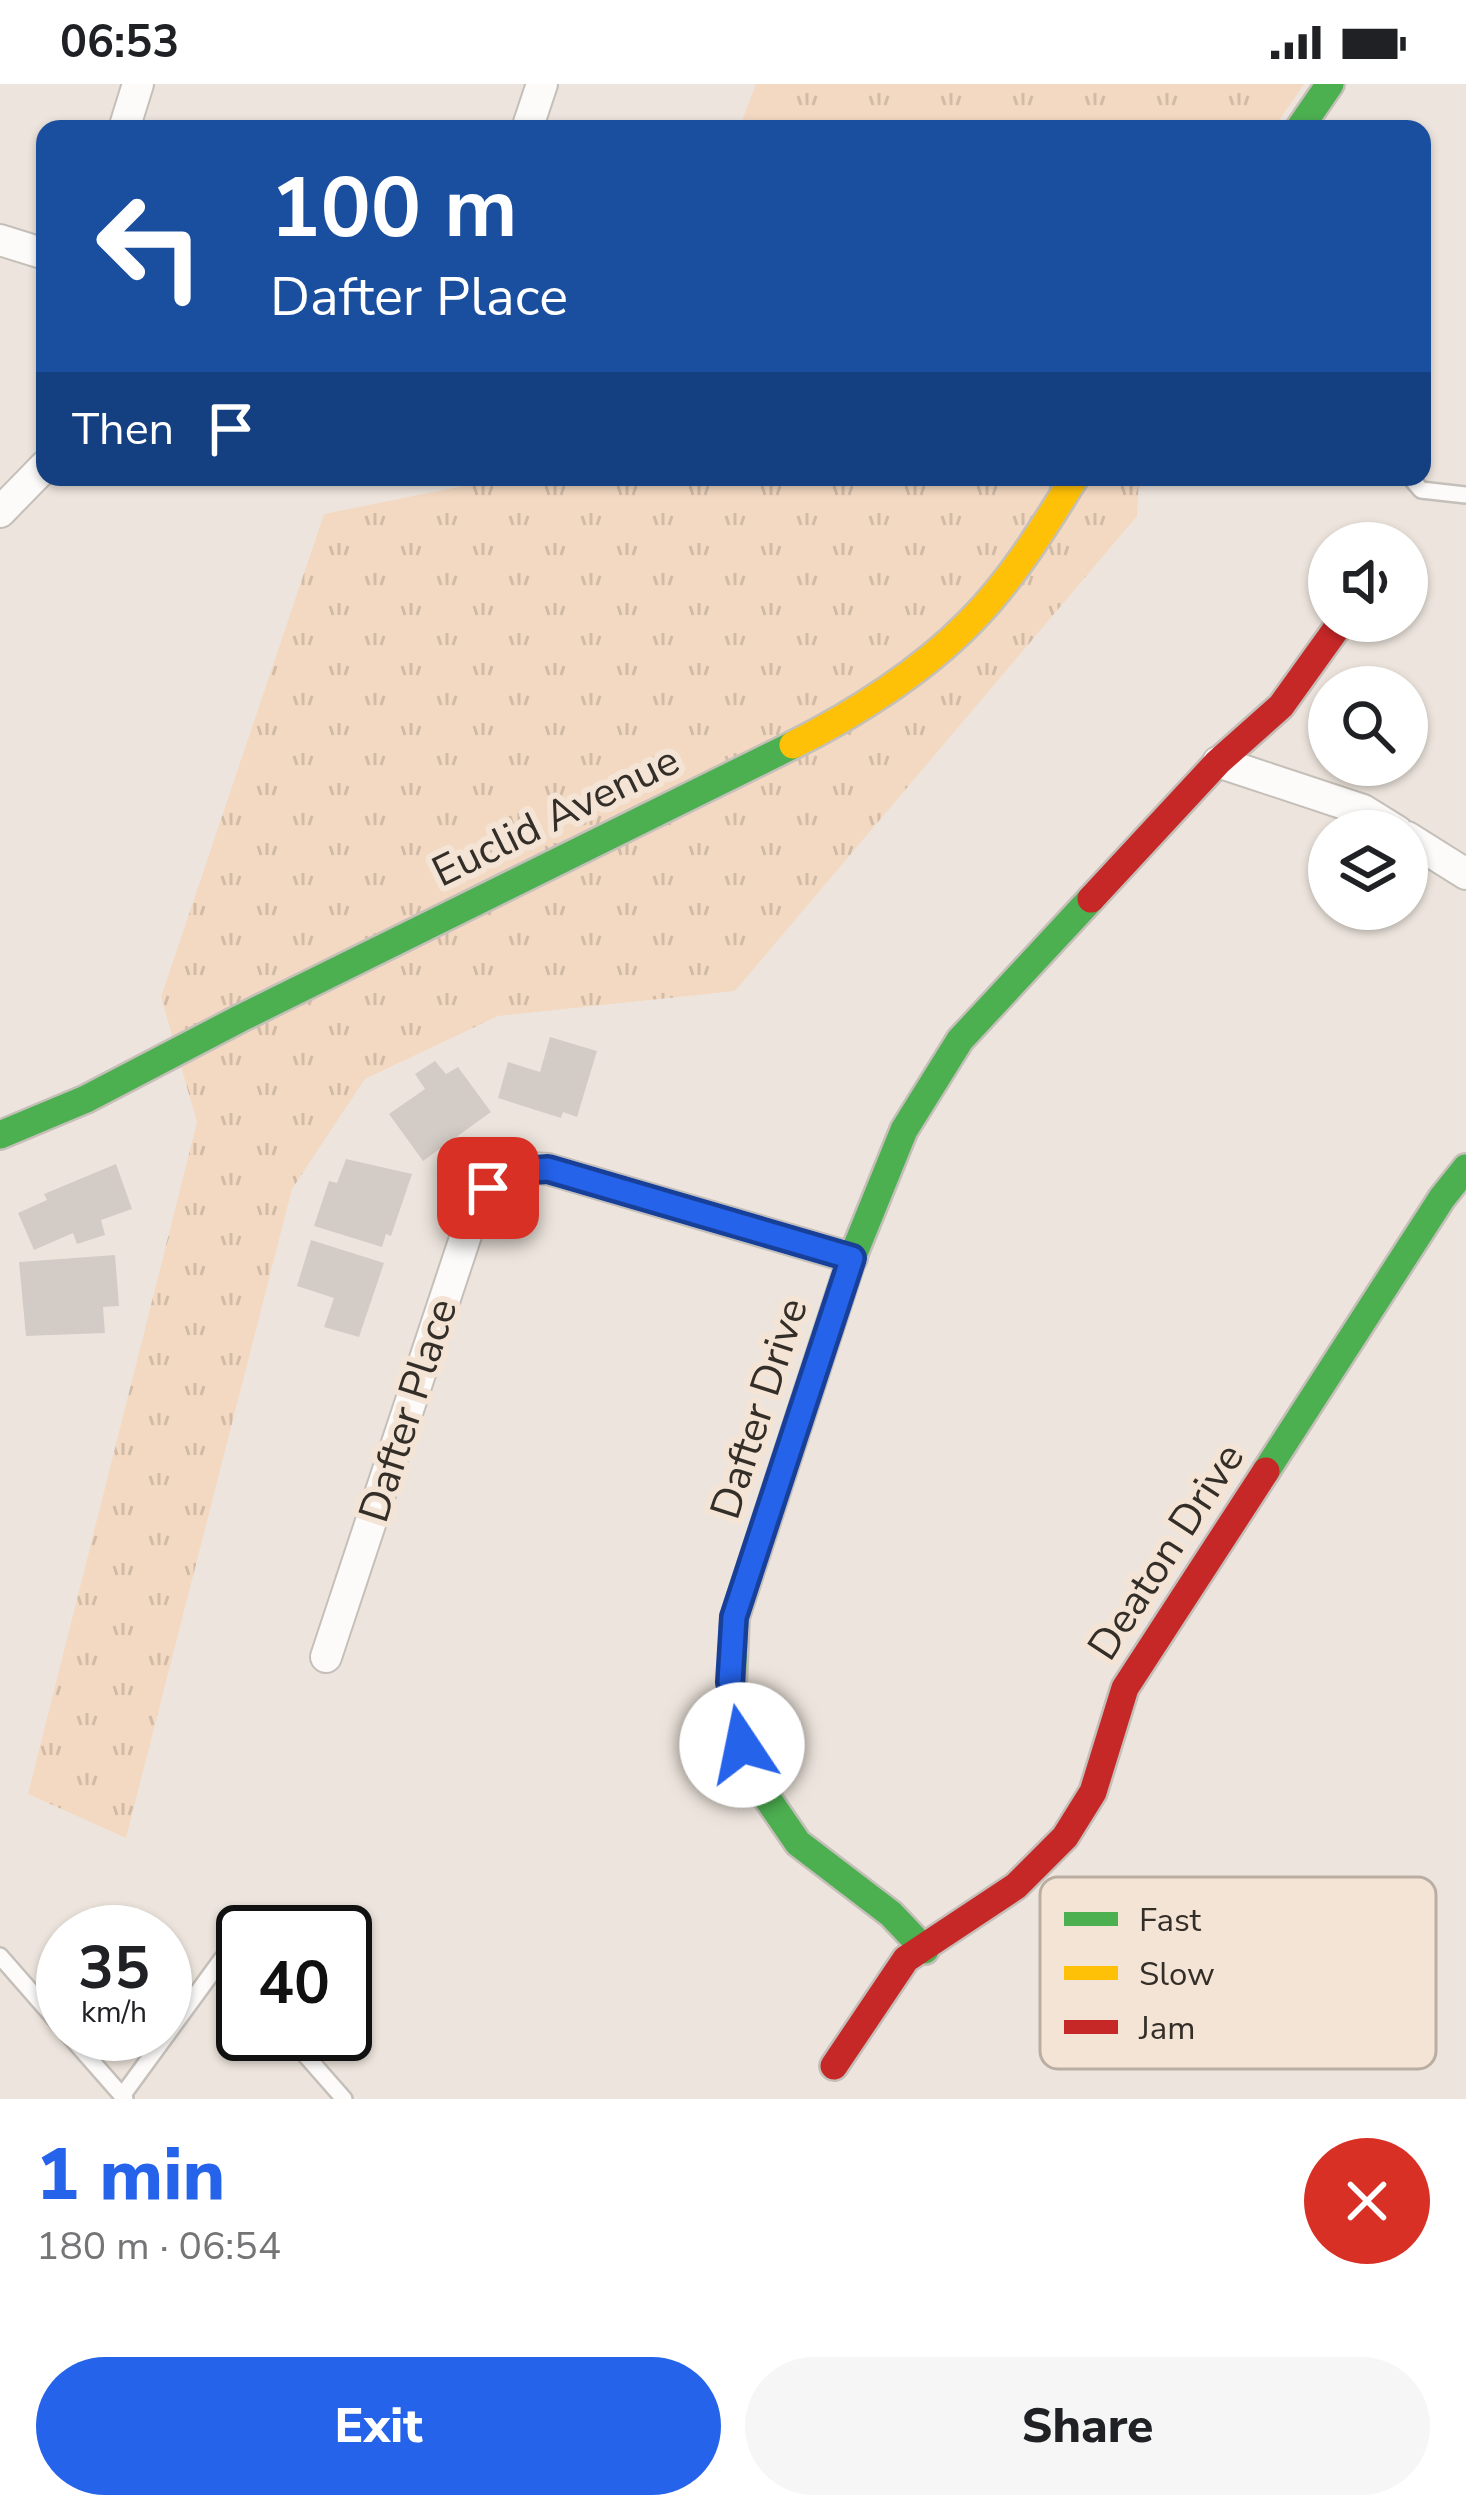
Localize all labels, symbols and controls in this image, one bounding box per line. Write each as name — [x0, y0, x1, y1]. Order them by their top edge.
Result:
text: 06:53 — [60, 12, 179, 73]
text: 100 m — [270, 151, 518, 266]
icon: left — [72, 168, 228, 324]
text: Dafter Place — [270, 260, 568, 334]
icon: arrive — [198, 396, 264, 462]
text: Then — [72, 399, 174, 460]
map controls — [1308, 522, 1428, 930]
button: sound — [1308, 522, 1428, 642]
button: search — [1308, 666, 1428, 786]
street label: Euclid Avenue — [423, 732, 689, 901]
button: layers — [1308, 810, 1428, 930]
pin — [437, 1137, 539, 1239]
icon: arrive — [455, 1155, 521, 1221]
street label: Dafter Place — [346, 1291, 471, 1529]
street label: Dafter Drive — [697, 1291, 822, 1526]
street label: Deaton Drive — [1075, 1432, 1258, 1671]
position arrow — [679, 1682, 805, 1808]
legend — [1040, 1877, 1436, 2069]
text: Fast — [1139, 1898, 1202, 1943]
speed limit sign: 40 — [216, 1905, 372, 2061]
text: 35 — [78, 1927, 150, 2009]
text: Slow — [1139, 1952, 1215, 1997]
text: km/h — [81, 1992, 147, 2033]
text: Jam — [1138, 2006, 1195, 2051]
text: 1 min — [36, 2126, 225, 2224]
button: close — [1304, 2138, 1430, 2264]
text: 180 m · 06:54 — [36, 2220, 281, 2273]
button: Exit — [36, 2357, 721, 2495]
button: Share — [745, 2357, 1430, 2495]

